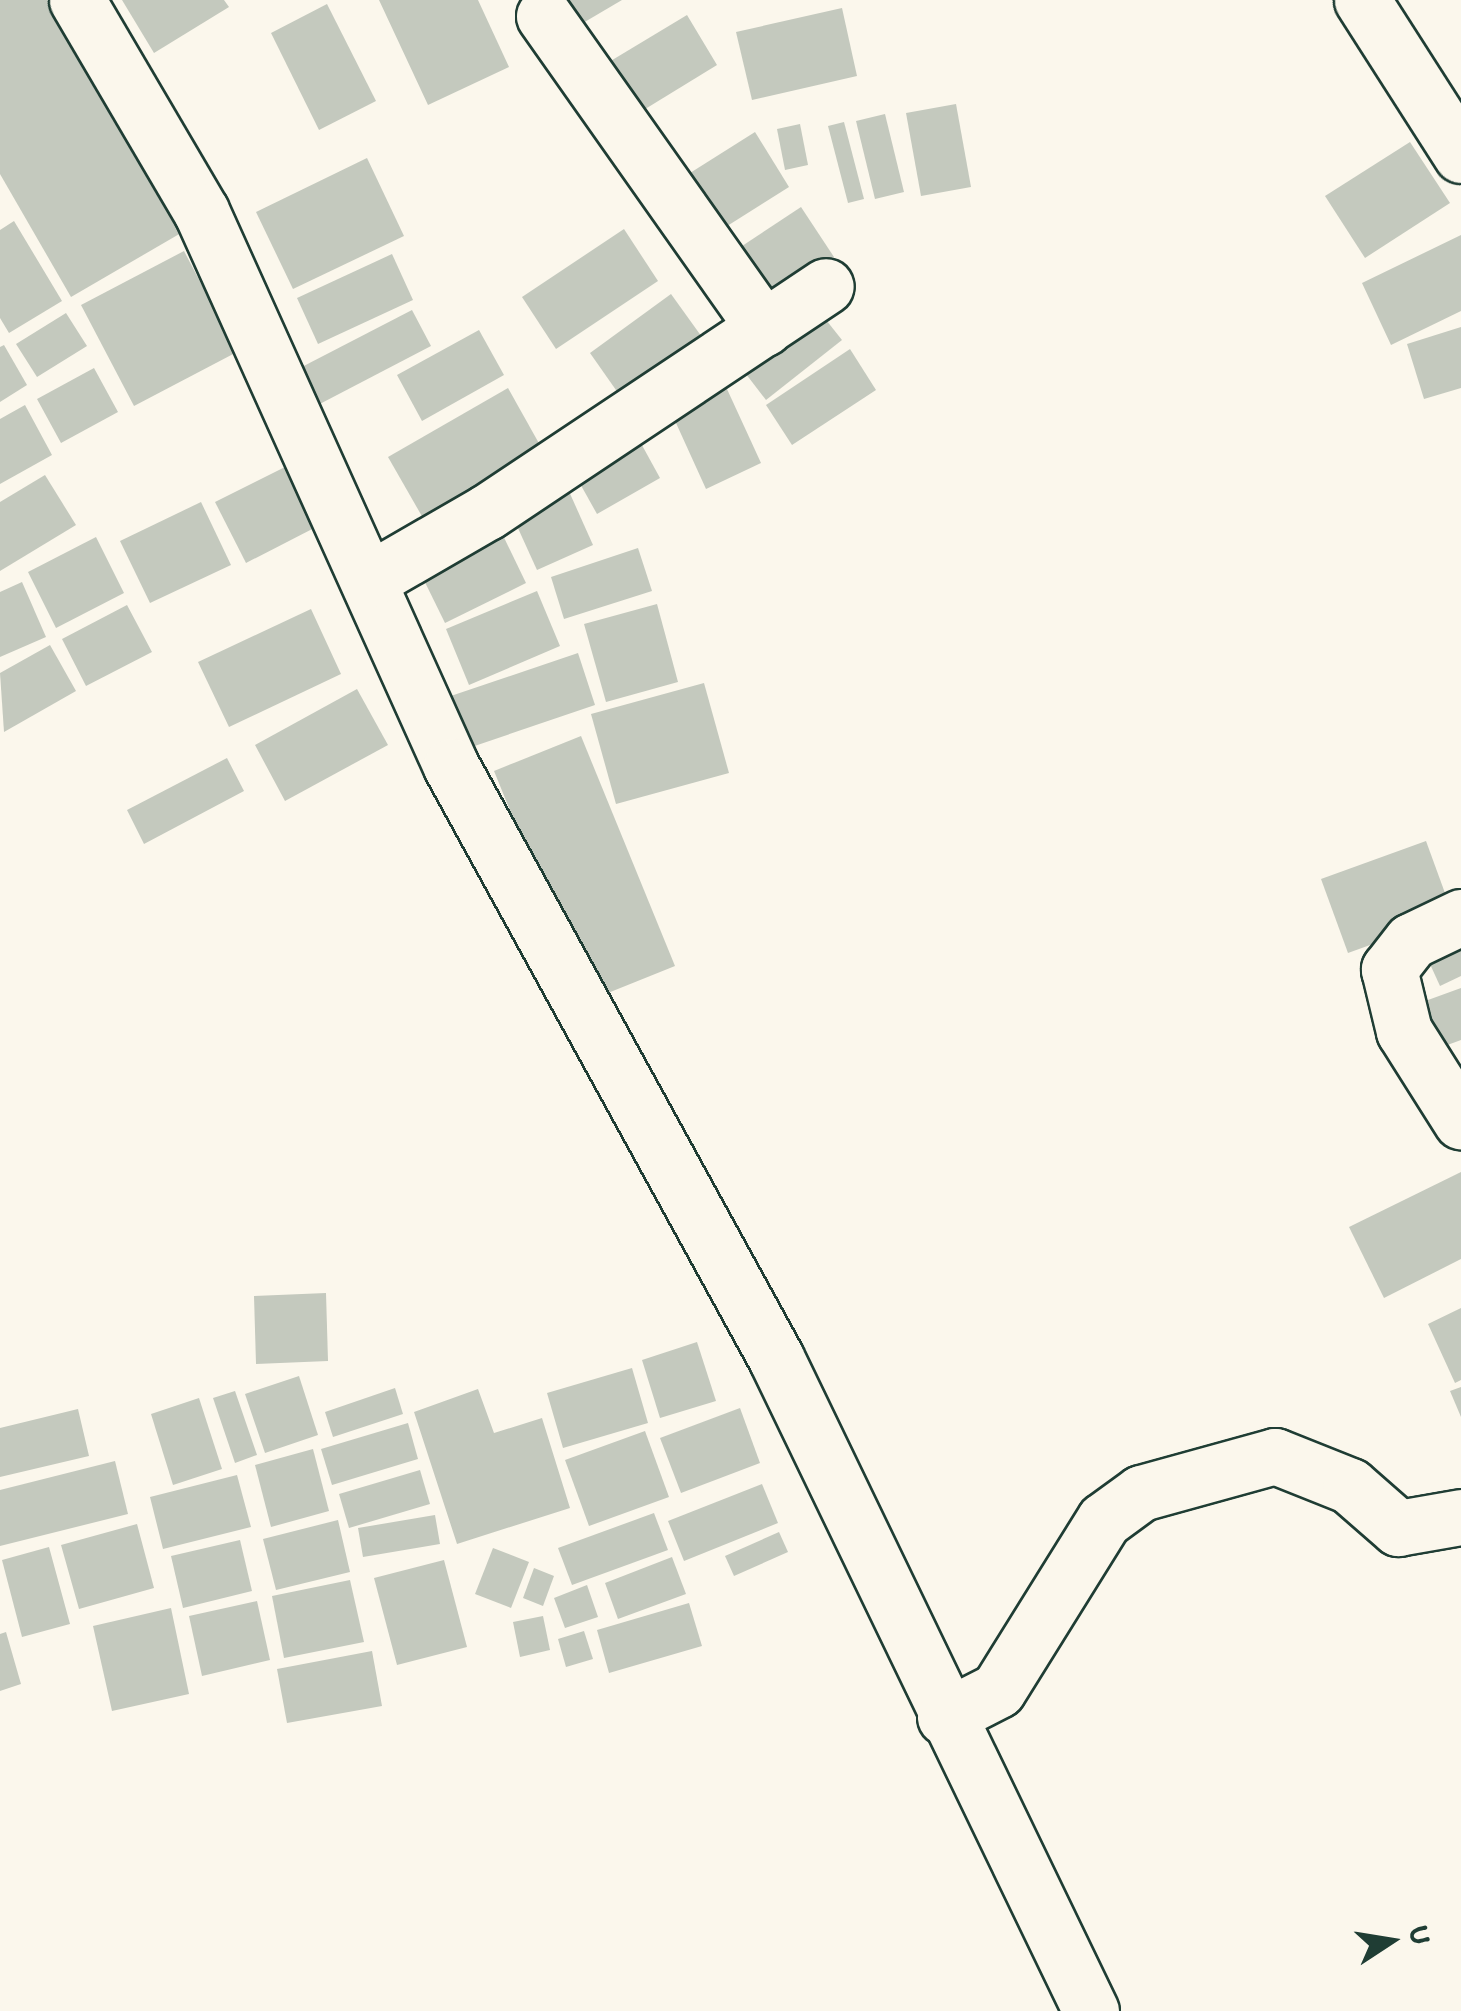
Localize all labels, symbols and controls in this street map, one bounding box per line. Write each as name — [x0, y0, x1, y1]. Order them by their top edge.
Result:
north arrow — [1341, 1891, 1441, 1991]
text: U — [1402, 1922, 1439, 1947]

